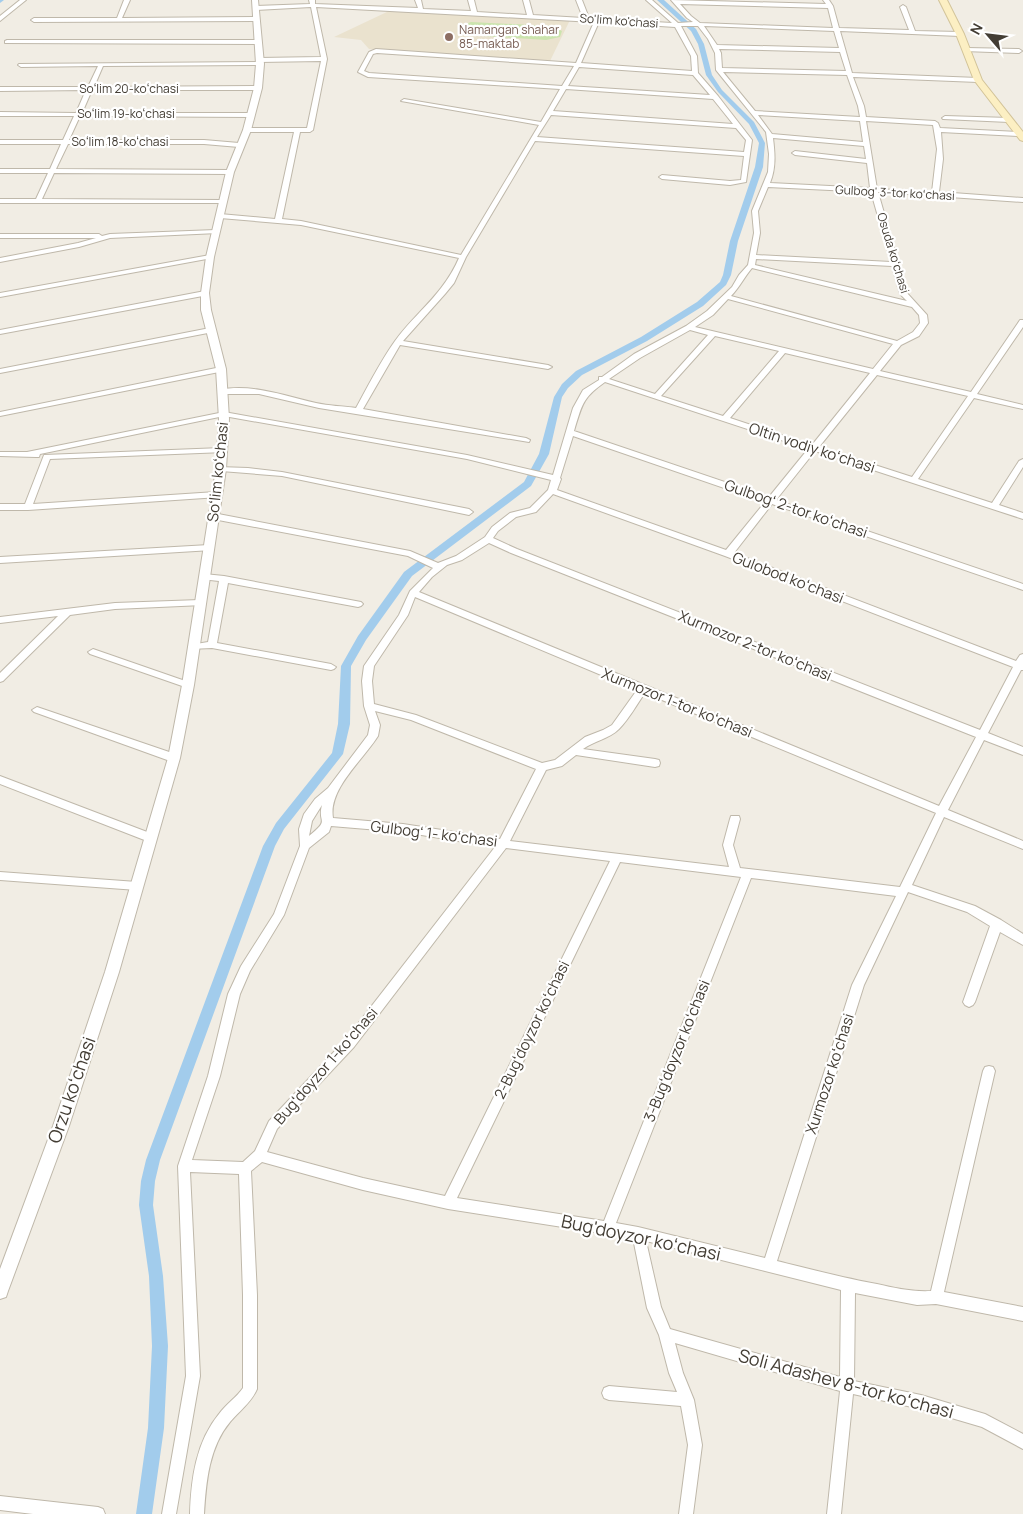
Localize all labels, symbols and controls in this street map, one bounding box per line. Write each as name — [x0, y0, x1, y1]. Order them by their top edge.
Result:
street label: So'lim ko'chasi — [579, 9, 659, 32]
north arrow — [963, 10, 1013, 60]
text: N — [965, 20, 987, 38]
place label: Namangan shahar 85-maktab — [459, 21, 560, 52]
marker: Namangan shahar 85-maktab — [443, 31, 455, 43]
street label: Soʻlim 20-koʻchasi — [79, 80, 179, 97]
street label: Soʻlim 19-koʻchasi — [77, 105, 175, 122]
street label: Soʻlim 18-koʻchasi — [71, 133, 169, 150]
street label: Gulbog' 3-tor koʻchasi — [835, 181, 955, 204]
street label: Osuda koʻchasi — [873, 210, 914, 295]
street label: Oltin vodiy koʻchasi — [746, 417, 878, 478]
street label: Soʻlim koʻchasi — [202, 421, 233, 523]
street label: Gulbogʻ 2-tor koʻchasi — [722, 474, 871, 543]
street label: Gulobod koʻchasi — [729, 547, 847, 608]
street label: Xurmozor 2-tor koʻchasi — [675, 605, 835, 686]
street label: Xurmozor 1-tor koʻchasi — [599, 663, 756, 742]
street label: Gulbogʻ 1- koʻchasi — [369, 815, 499, 852]
street label: 2-Bugʻdoyzor koʻchasi — [489, 957, 574, 1103]
street label: 3-Bugʻdoyzor koʻchasi — [638, 977, 715, 1125]
street label: Bugʻdoyzor 1-koʻchasi — [269, 1003, 382, 1129]
street label: Xurmozor koʻchasi — [800, 1011, 859, 1137]
street label: Orzu koʻchasi — [42, 1033, 100, 1146]
street label: Bug'doyzor koʻchasi — [559, 1208, 723, 1266]
street label: Soli Adashev 8-tor koʻchasi — [736, 1343, 957, 1423]

